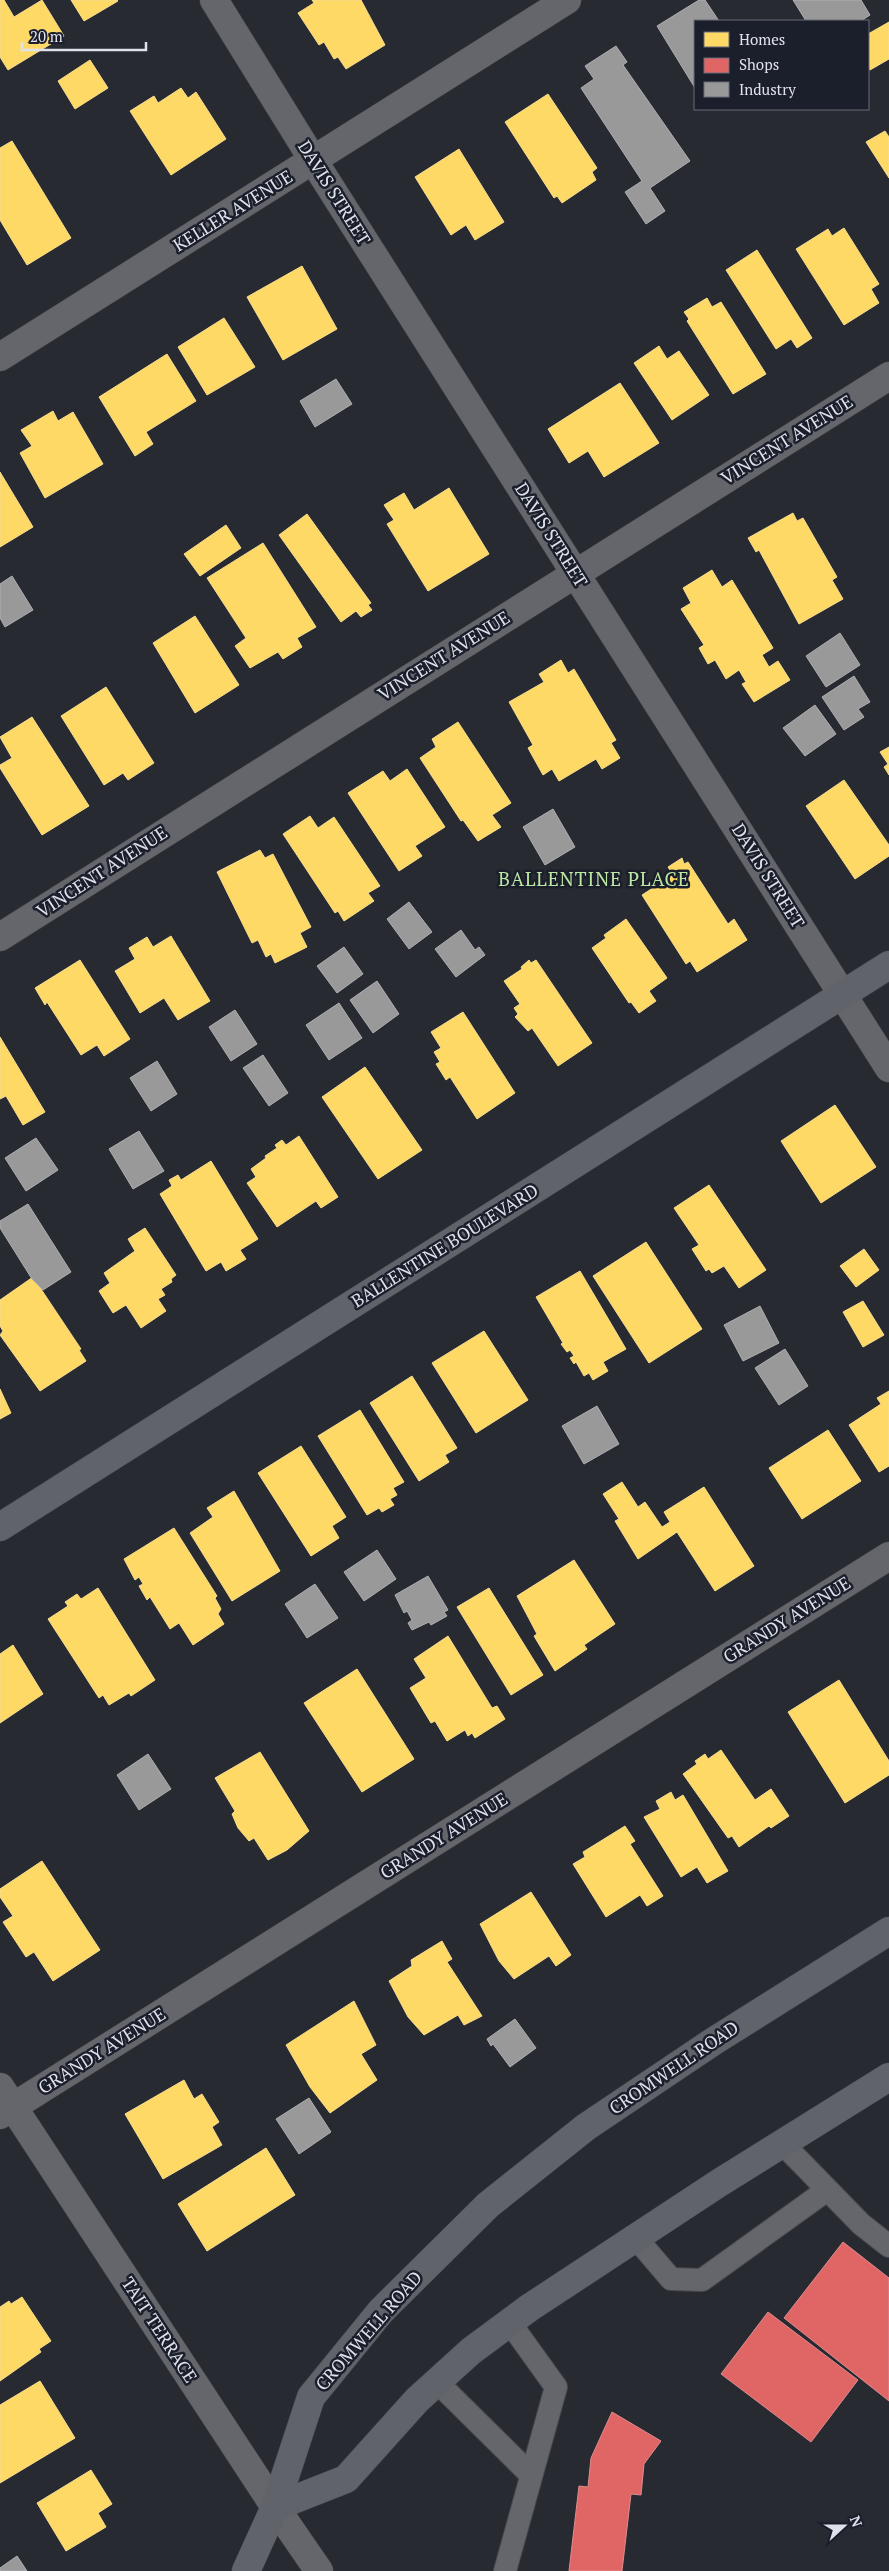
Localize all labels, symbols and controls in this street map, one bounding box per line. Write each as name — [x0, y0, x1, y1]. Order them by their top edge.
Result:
scale bar — [22, 20, 146, 52]
legend — [694, 20, 869, 110]
text: 20 m — [30, 26, 63, 46]
text: Homes — [739, 29, 785, 49]
text: Shops — [739, 54, 779, 74]
text: Industry — [739, 79, 796, 99]
street label: DAVIS STREET — [293, 136, 377, 249]
street label: KELLER AVENUE — [168, 164, 297, 257]
street label: VINCENT AVENUE — [716, 389, 857, 489]
street label: DAVIS STREET — [510, 478, 594, 591]
street label: VINCENT AVENUE — [373, 605, 514, 705]
street label: DAVIS STREET — [727, 819, 811, 932]
street label: VINCENT AVENUE — [32, 820, 171, 922]
district label: BALLENTINE PLACE — [498, 866, 690, 891]
street label: BALLENTINE BOULEVARD — [346, 1178, 542, 1313]
street label: GRANDY AVENUE — [718, 1570, 855, 1668]
street label: GRANDY AVENUE — [375, 1786, 512, 1884]
street label: GRANDY AVENUE — [33, 2001, 170, 2099]
street label: CROMWELL ROAD — [604, 2015, 743, 2119]
street label: CROMWELL ROAD — [310, 2265, 427, 2395]
street label: TAIT TERRACE — [117, 2272, 203, 2387]
north arrow — [819, 2501, 869, 2551]
text: N — [846, 2513, 868, 2530]

